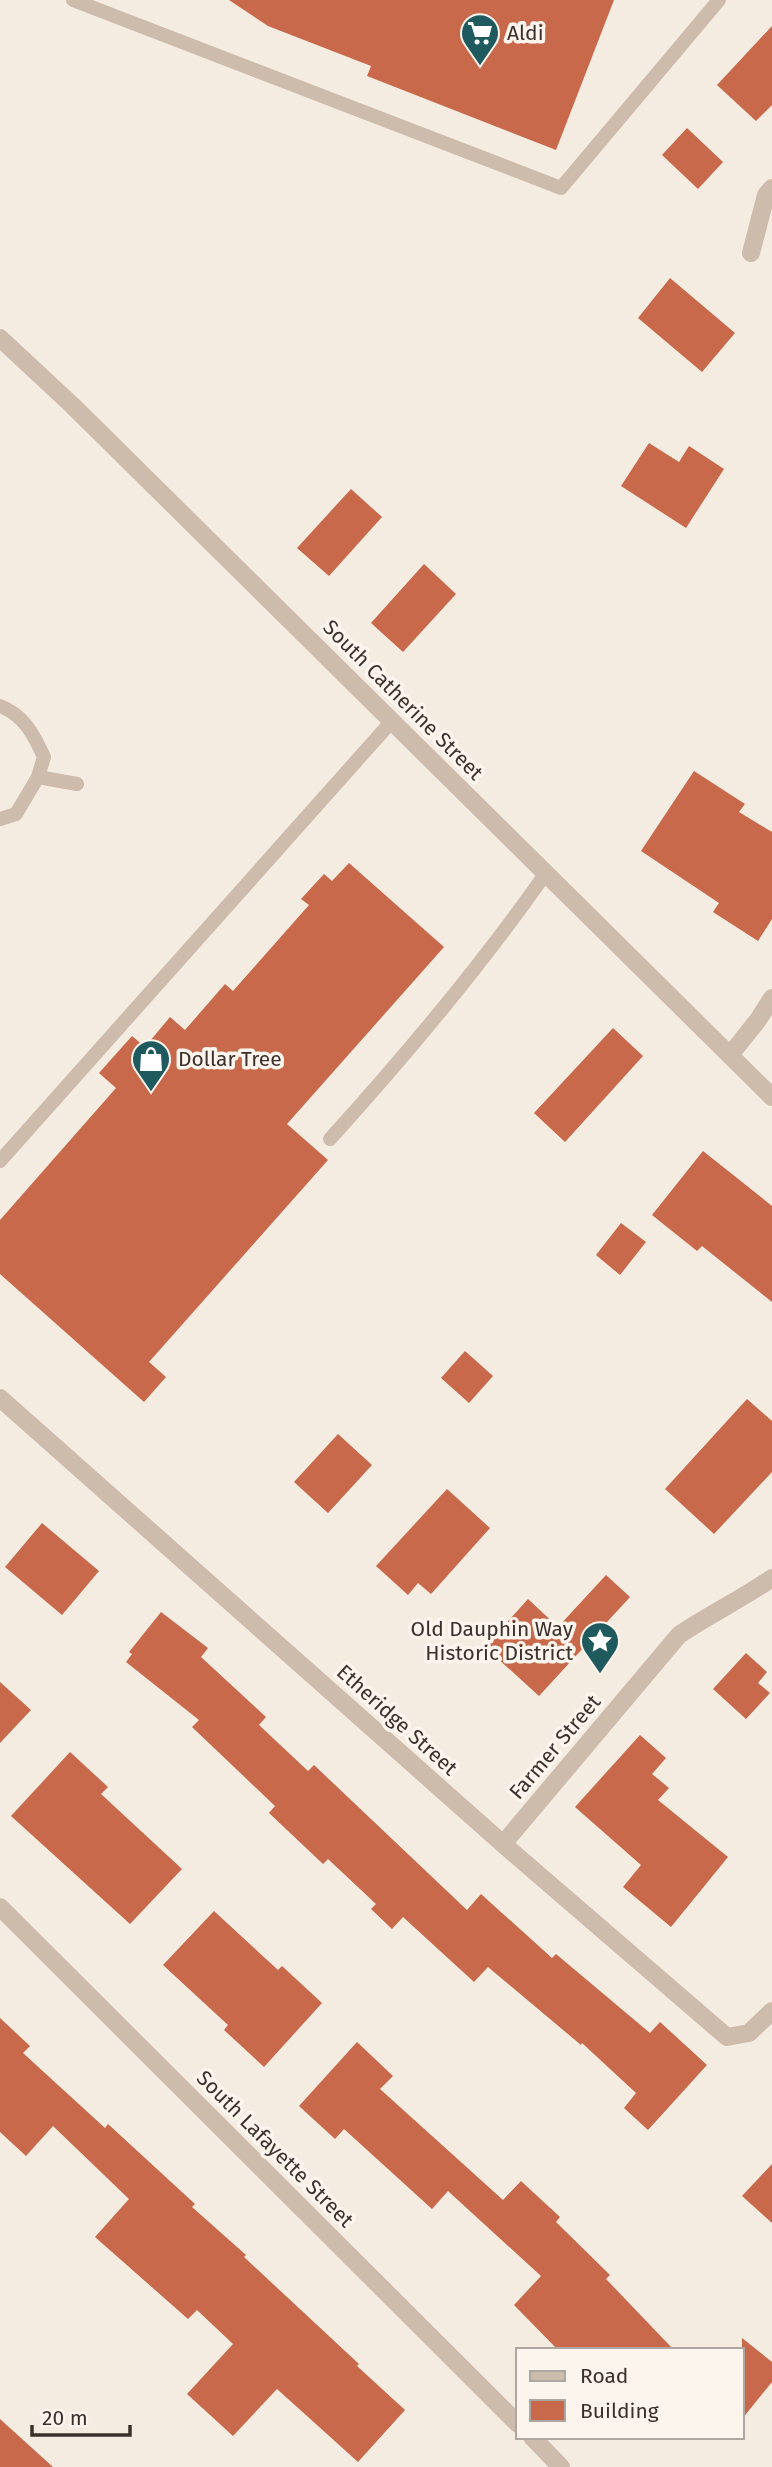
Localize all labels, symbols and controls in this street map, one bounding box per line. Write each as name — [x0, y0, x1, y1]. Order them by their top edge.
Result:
supermarket icon: Aldi — [459, 12, 501, 67]
place label: Aldi — [507, 20, 544, 46]
street label: South Catherine Street — [317, 614, 489, 786]
shop icon: Dollar Tree — [130, 1038, 172, 1093]
place label: Dollar Tree — [178, 1046, 282, 1072]
place label: Old Dauphin Way Historic District — [411, 1616, 574, 1666]
place icon: Old Dauphin Way Historic District — [579, 1620, 621, 1675]
street label: Etheridge Street — [331, 1659, 463, 1781]
street label: Farmer Street — [504, 1689, 607, 1805]
street label: South Lafayette Street — [191, 2065, 359, 2233]
legend — [516, 2348, 744, 2439]
text: Road — [580, 2363, 628, 2389]
scale bar — [32, 2394, 130, 2438]
text: Building — [580, 2398, 659, 2424]
text: 20 m — [42, 2405, 88, 2431]

